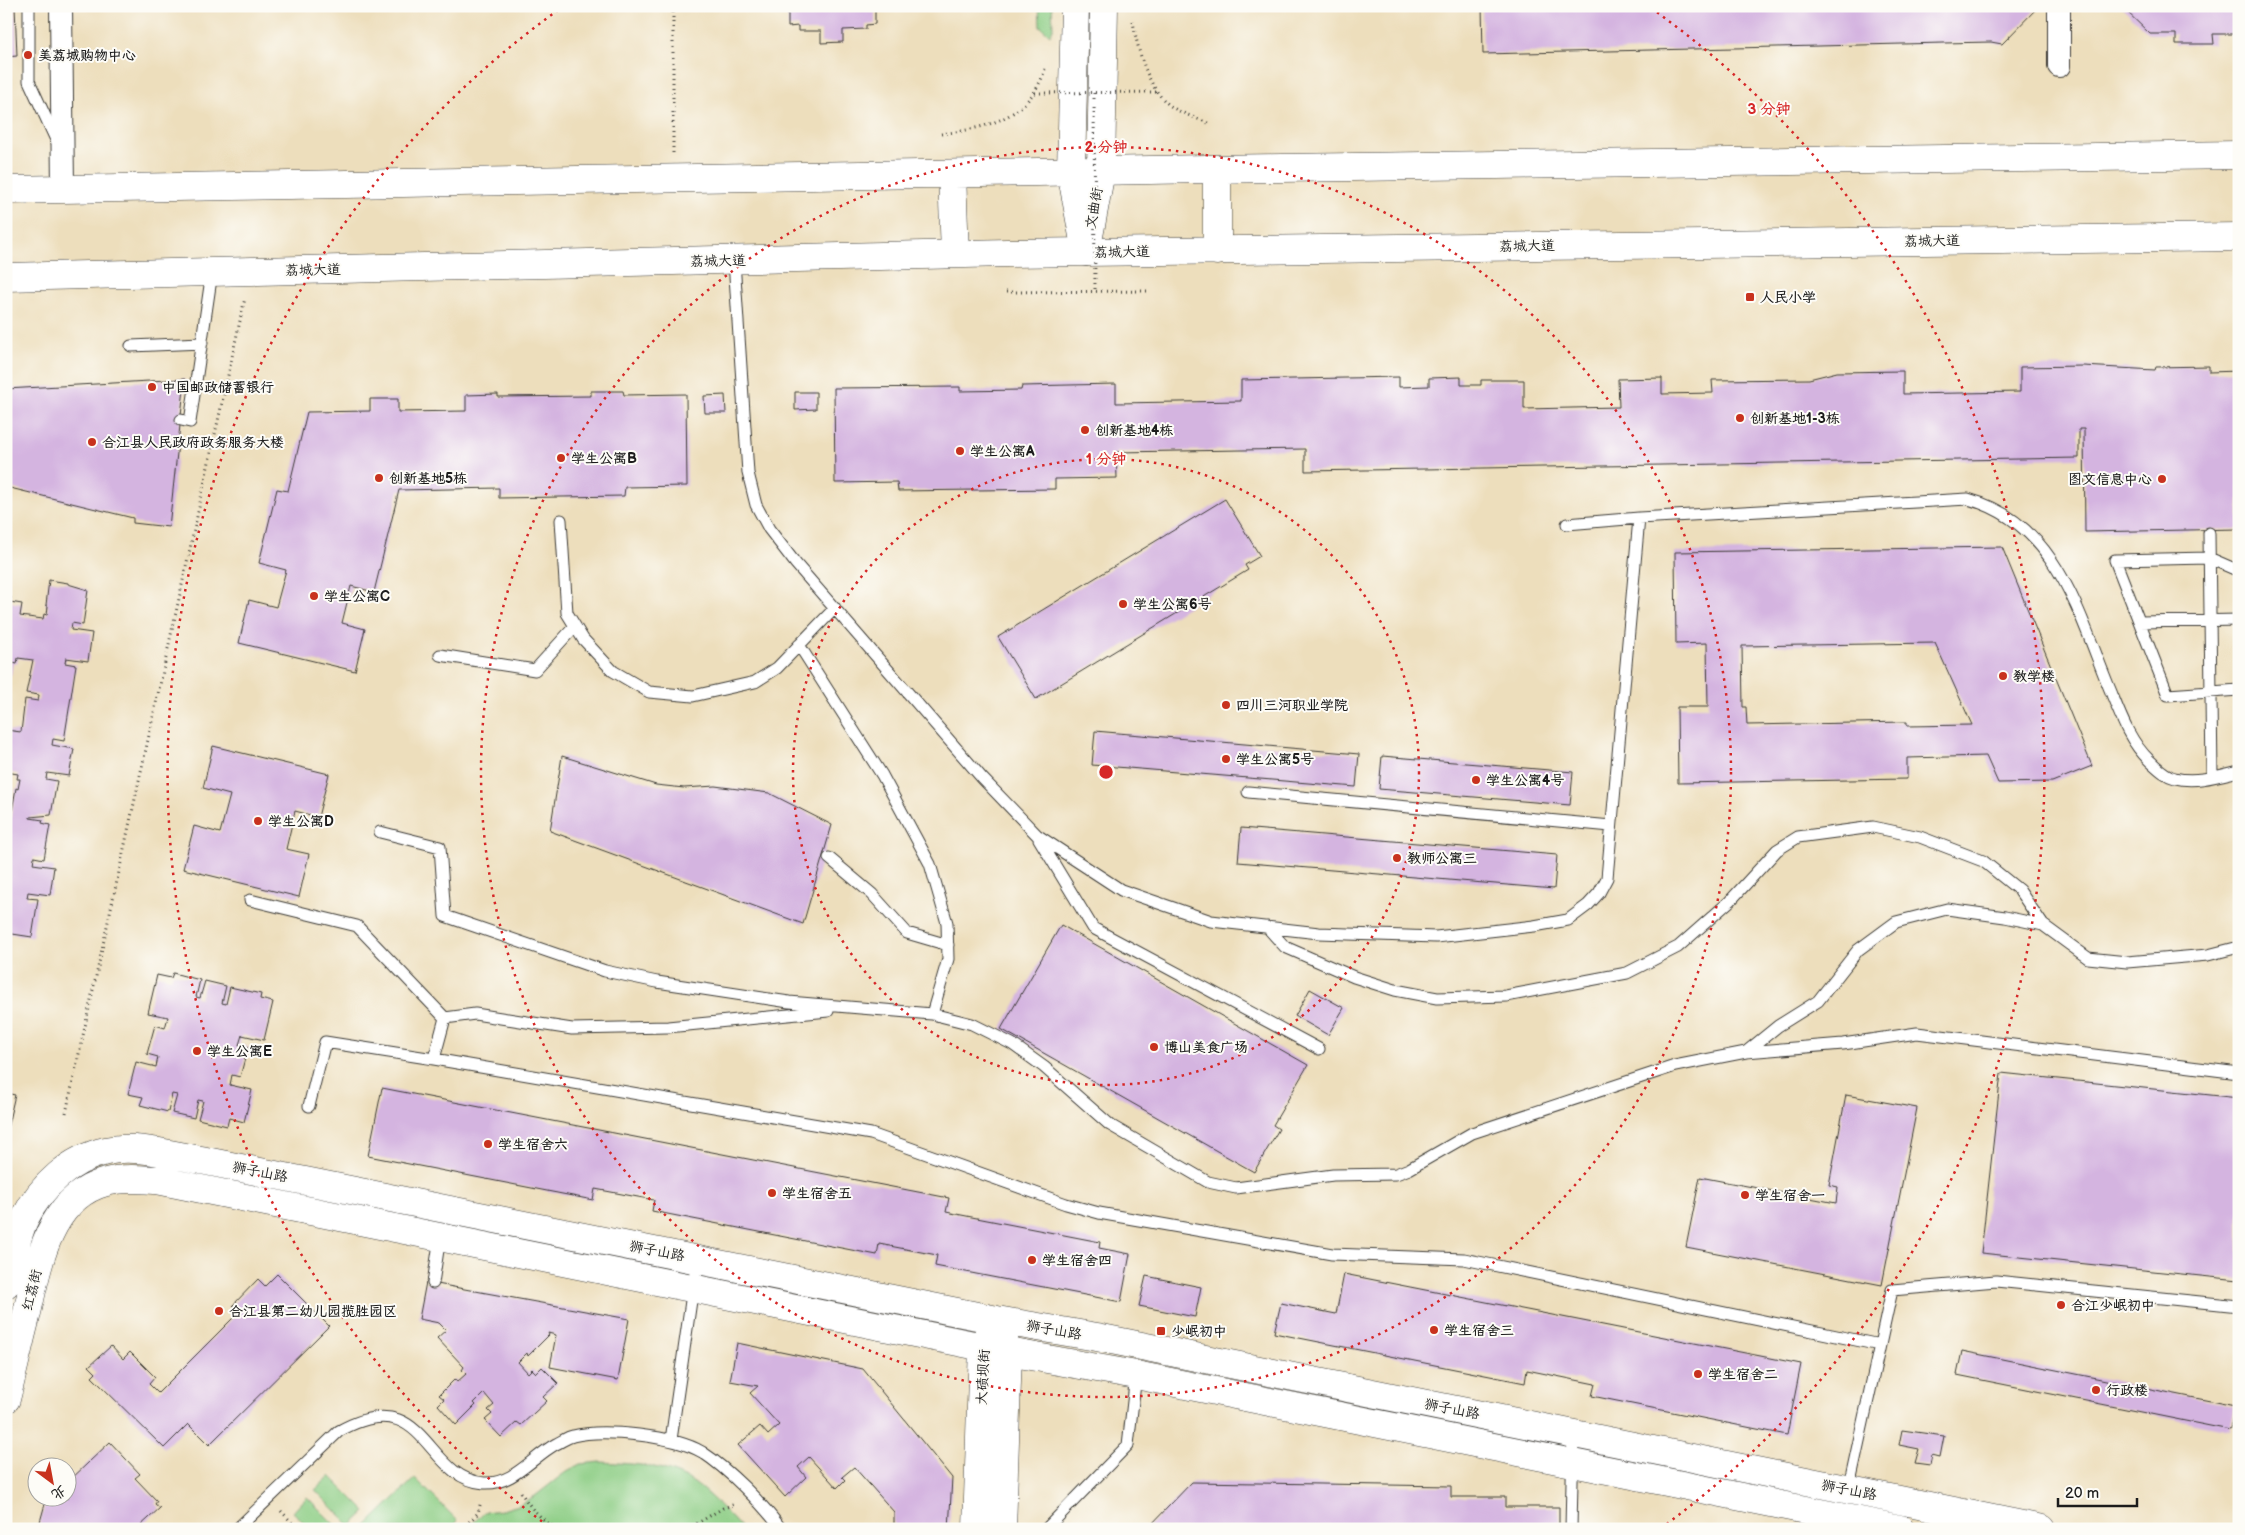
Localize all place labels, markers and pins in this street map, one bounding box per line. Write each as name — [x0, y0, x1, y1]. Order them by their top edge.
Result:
place label: 美荔城购物中心 — [38, 47, 136, 64]
marker: 美荔城购物中心 — [22, 49, 34, 61]
place label: 人民小学 — [1760, 289, 1816, 306]
marker: 人民小学 — [1744, 291, 1756, 303]
place label: 中国邮政储蓄银行 — [162, 379, 274, 396]
marker: 中国邮政储蓄银行 — [146, 381, 158, 393]
place label: 创新基地1-3栋 — [1750, 410, 1840, 427]
marker: 创新基地1-3栋 — [1734, 412, 1746, 424]
place label: 创新基地4栋 — [1095, 422, 1173, 439]
marker: 创新基地4栋 — [1079, 424, 1091, 436]
place label: 合江县人民政府政务服务大楼 — [102, 434, 284, 451]
marker: 合江县人民政府政务服务大楼 — [86, 436, 98, 448]
place label: 学生公寓A — [970, 443, 1035, 460]
marker: 学生公寓A — [954, 445, 966, 457]
place label: 学生公寓B — [571, 450, 637, 467]
marker: 学生公寓B — [555, 452, 567, 464]
place label: 创新基地5栋 — [389, 470, 467, 487]
place label: 图文信息中心 — [2068, 471, 2152, 488]
marker: 创新基地5栋 — [373, 472, 385, 484]
marker: 图文信息中心 — [2156, 473, 2168, 485]
place label: 学生公寓C — [324, 588, 390, 605]
marker: 学生公寓C — [308, 590, 320, 602]
place label: 学生公寓6号 — [1133, 596, 1211, 613]
marker: 学生公寓6号 — [1117, 598, 1129, 610]
place label: 教学楼 — [2013, 668, 2055, 685]
marker: 教学楼 — [1997, 670, 2009, 682]
place label: 四川三河职业学院 — [1236, 697, 1348, 714]
marker: 四川三河职业学院 — [1220, 699, 1232, 711]
place label: 学生公寓5号 — [1236, 751, 1314, 768]
marker: 学生公寓5号 — [1220, 753, 1232, 765]
centre of rings — [1097, 763, 1115, 781]
place label: 学生公寓4号 — [1486, 772, 1564, 789]
marker: 学生公寓4号 — [1470, 774, 1482, 786]
place label: 学生公寓D — [268, 813, 334, 830]
marker: 学生公寓D — [252, 815, 264, 827]
place label: 教师公寓三 — [1407, 850, 1477, 867]
marker: 教师公寓三 — [1391, 852, 1403, 864]
place label: 博山美食广场 — [1164, 1039, 1248, 1056]
marker: 博山美食广场 — [1148, 1041, 1160, 1053]
place label: 学生公寓E — [207, 1043, 272, 1060]
marker: 学生公寓E — [191, 1045, 203, 1057]
place label: 学生宿舍六 — [498, 1136, 568, 1153]
marker: 学生宿舍六 — [482, 1138, 494, 1150]
place label: 学生宿舍五 — [782, 1185, 852, 1202]
marker: 学生宿舍五 — [766, 1187, 778, 1199]
place label: 学生宿舍一 — [1755, 1187, 1825, 1204]
marker: 学生宿舍一 — [1739, 1189, 1751, 1201]
place label: 学生宿舍四 — [1042, 1252, 1112, 1269]
marker: 学生宿舍四 — [1026, 1254, 1038, 1266]
place label: 合江少岷初中 — [2071, 1297, 2155, 1314]
marker: 合江少岷初中 — [2055, 1299, 2067, 1311]
place label: 合江县第二幼儿园揽胜园区 — [229, 1303, 397, 1320]
marker: 合江县第二幼儿园揽胜园区 — [213, 1305, 225, 1317]
place label: 学生宿舍三 — [1444, 1322, 1514, 1339]
place label: 少岷初中 — [1171, 1323, 1227, 1340]
marker: 学生宿舍三 — [1428, 1324, 1440, 1336]
marker: 少岷初中 — [1155, 1325, 1167, 1337]
place label: 学生宿舍二 — [1708, 1366, 1778, 1383]
marker: 学生宿舍二 — [1692, 1368, 1704, 1380]
place label: 行政楼 — [2106, 1382, 2148, 1399]
marker: 行政楼 — [2090, 1384, 2102, 1396]

